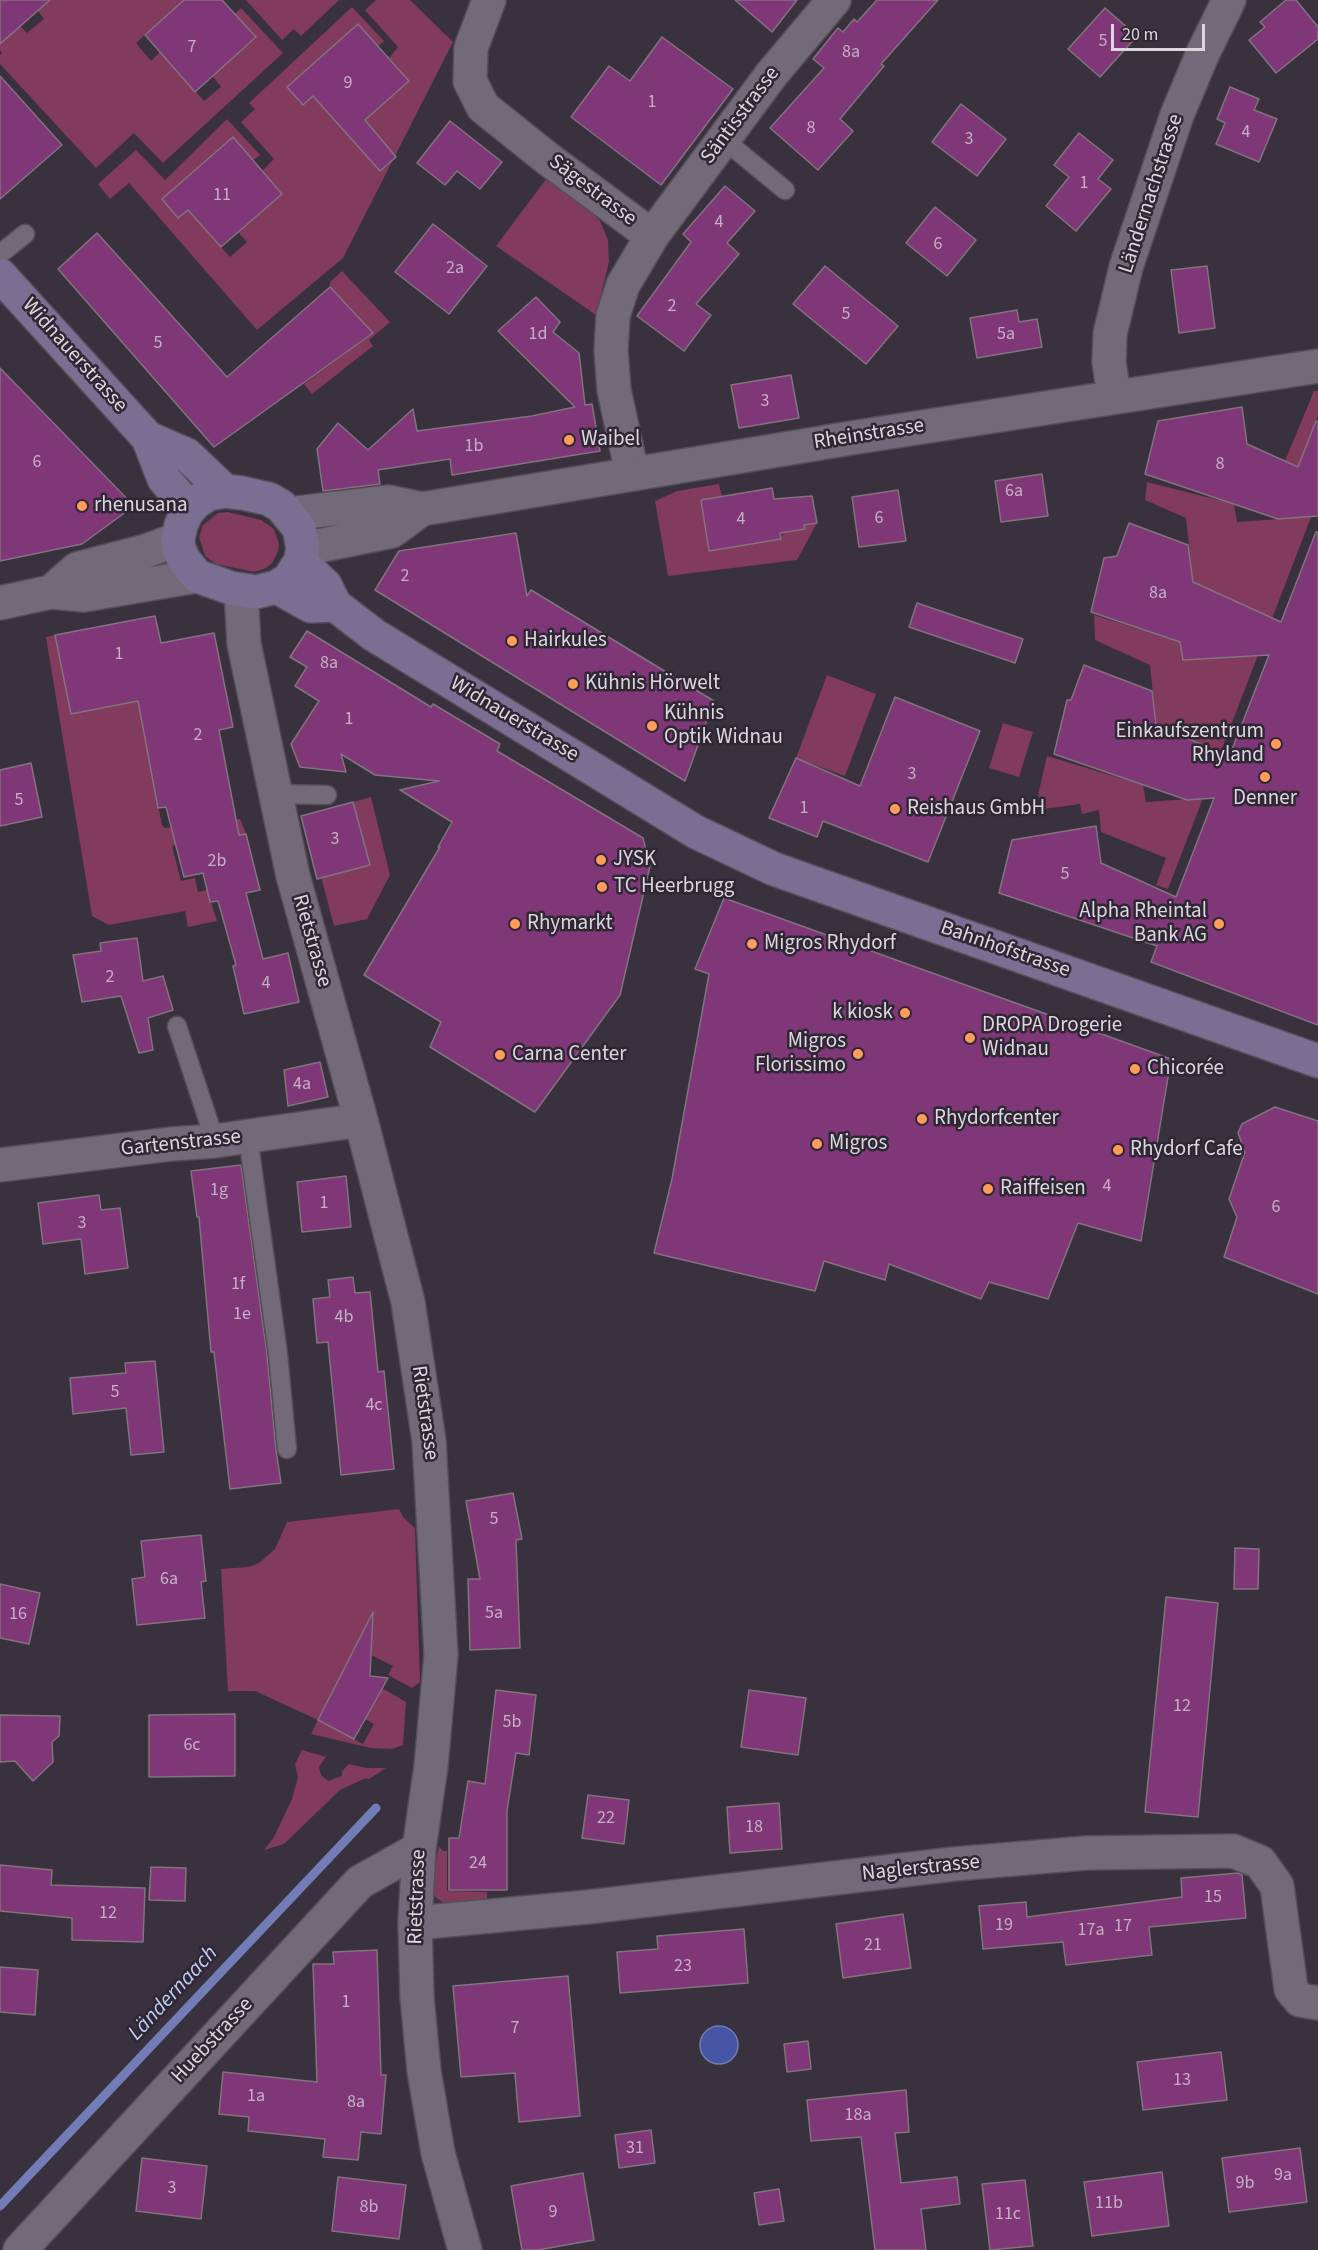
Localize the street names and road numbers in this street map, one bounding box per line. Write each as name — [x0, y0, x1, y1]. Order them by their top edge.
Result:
street label: Säntisstrasse — [696, 62, 786, 170]
street label: Ländernachstrasse — [1114, 111, 1190, 277]
street label: Sägestrasse — [543, 150, 641, 232]
street label: Widnauerstrasse — [16, 294, 132, 418]
street label: Rheinstrasse — [812, 414, 926, 456]
street label: Widnauerstrasse — [445, 672, 583, 768]
street label: Rietstrasse — [286, 892, 336, 990]
street label: Bahnhofstrasse — [937, 916, 1073, 984]
street label: Gartenstrasse — [120, 1125, 242, 1163]
street label: Rietstrasse — [405, 1364, 443, 1462]
street label: Rietstrasse — [404, 1849, 432, 1945]
street label: Naglerstrasse — [861, 1850, 981, 1888]
street label: Huebstrasse — [167, 1993, 259, 2089]

